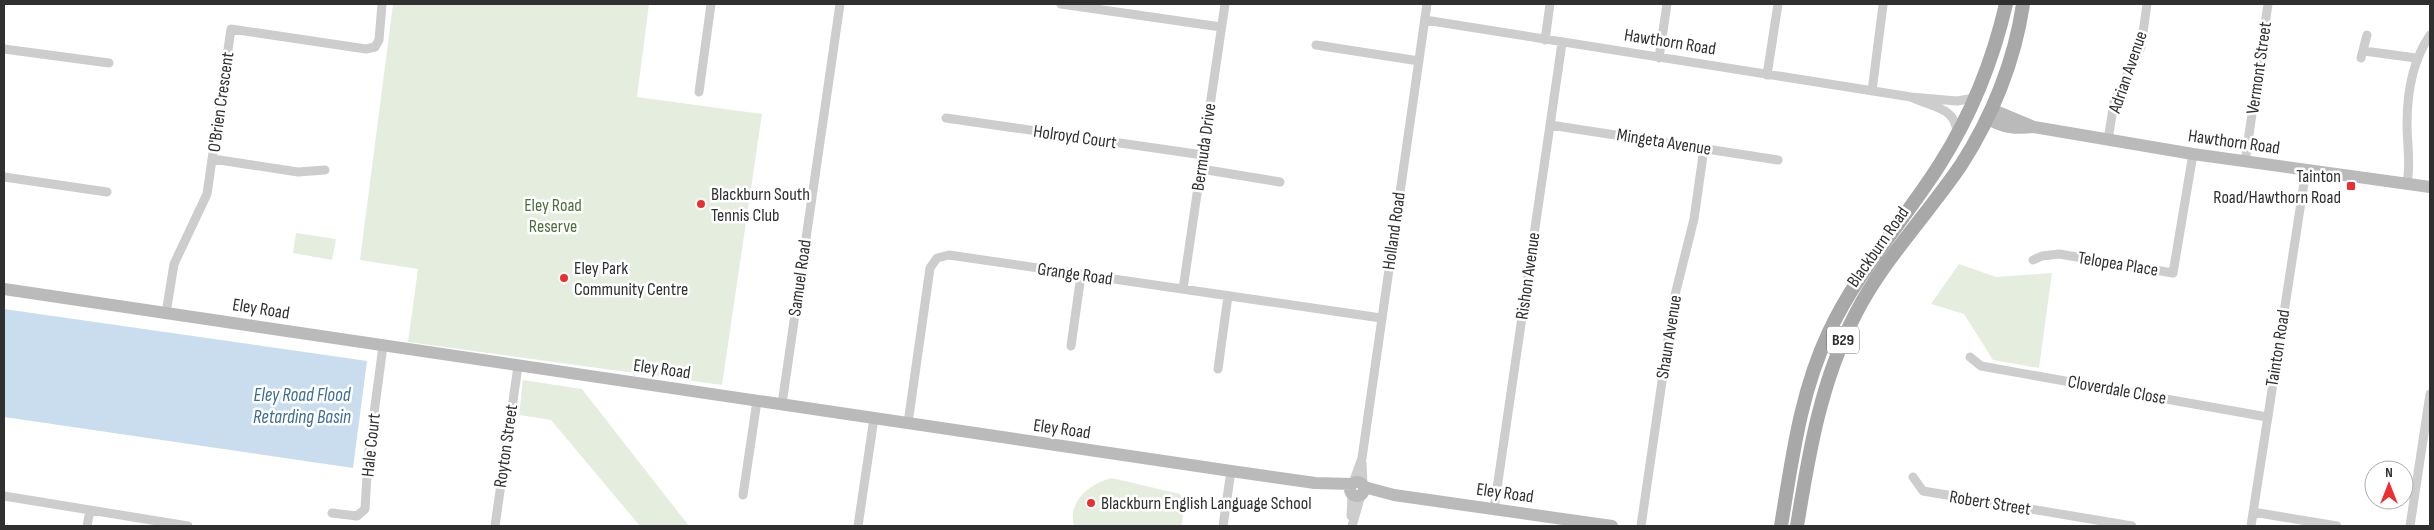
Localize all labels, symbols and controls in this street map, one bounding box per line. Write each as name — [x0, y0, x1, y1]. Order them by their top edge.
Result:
street label: Vermont Street — [2242, 20, 2276, 116]
street label: Hawthorn Road — [1623, 24, 1717, 60]
street label: Adrian Avenue — [2104, 28, 2152, 117]
street label: O'Brien Crescent — [204, 50, 238, 153]
street label: Bermuda Drive — [1187, 102, 1221, 192]
street label: Holroyd Court — [1032, 121, 1118, 153]
street label: Mingeta Avenue — [1615, 124, 1713, 160]
street label: Hawthorn Road — [2187, 125, 2281, 159]
place label: Tainton Road/Hawthorn Road — [2213, 166, 2341, 208]
marker: Tainton Road/Hawthorn Road — [2345, 180, 2357, 192]
place label: Blackburn South Tennis Club — [711, 184, 810, 226]
street label: Holland Road — [1378, 191, 1410, 271]
park label: Eley Road Reserve — [524, 195, 582, 237]
marker: Blackburn South Tennis Club — [695, 198, 707, 210]
street label: Blackburn Road — [1843, 203, 1913, 291]
street label: Rishon Avenue — [1511, 231, 1545, 321]
street label: Samuel Road — [784, 238, 816, 318]
street label: Telopea Place — [2076, 247, 2160, 281]
place label: Eley Park Community Centre — [574, 258, 688, 300]
street label: Grange Road — [1036, 258, 1114, 290]
marker: Eley Park Community Centre — [558, 272, 570, 284]
street label: Eley Road — [231, 294, 291, 324]
street label: Shaun Avenue — [1652, 294, 1686, 380]
street label: Tainton Road — [2262, 308, 2294, 388]
road number: B29 — [1827, 326, 1859, 354]
street label: Eley Road — [632, 355, 692, 383]
street label: Cloverdale Close — [2066, 371, 2168, 409]
water label: Eley Road Flood Retarding Basin — [253, 384, 352, 429]
street label: Royton Street — [490, 403, 522, 489]
street label: Hale Court — [357, 412, 385, 478]
street label: Eley Road — [1032, 415, 1092, 443]
north arrow — [2364, 460, 2414, 510]
text: N — [2385, 464, 2393, 481]
street label: Eley Road — [1475, 479, 1535, 507]
street label: Robert Street — [1948, 486, 2033, 520]
place label: Blackburn English Language School — [1101, 493, 1312, 514]
marker: Blackburn English Language School — [1085, 497, 1097, 509]

